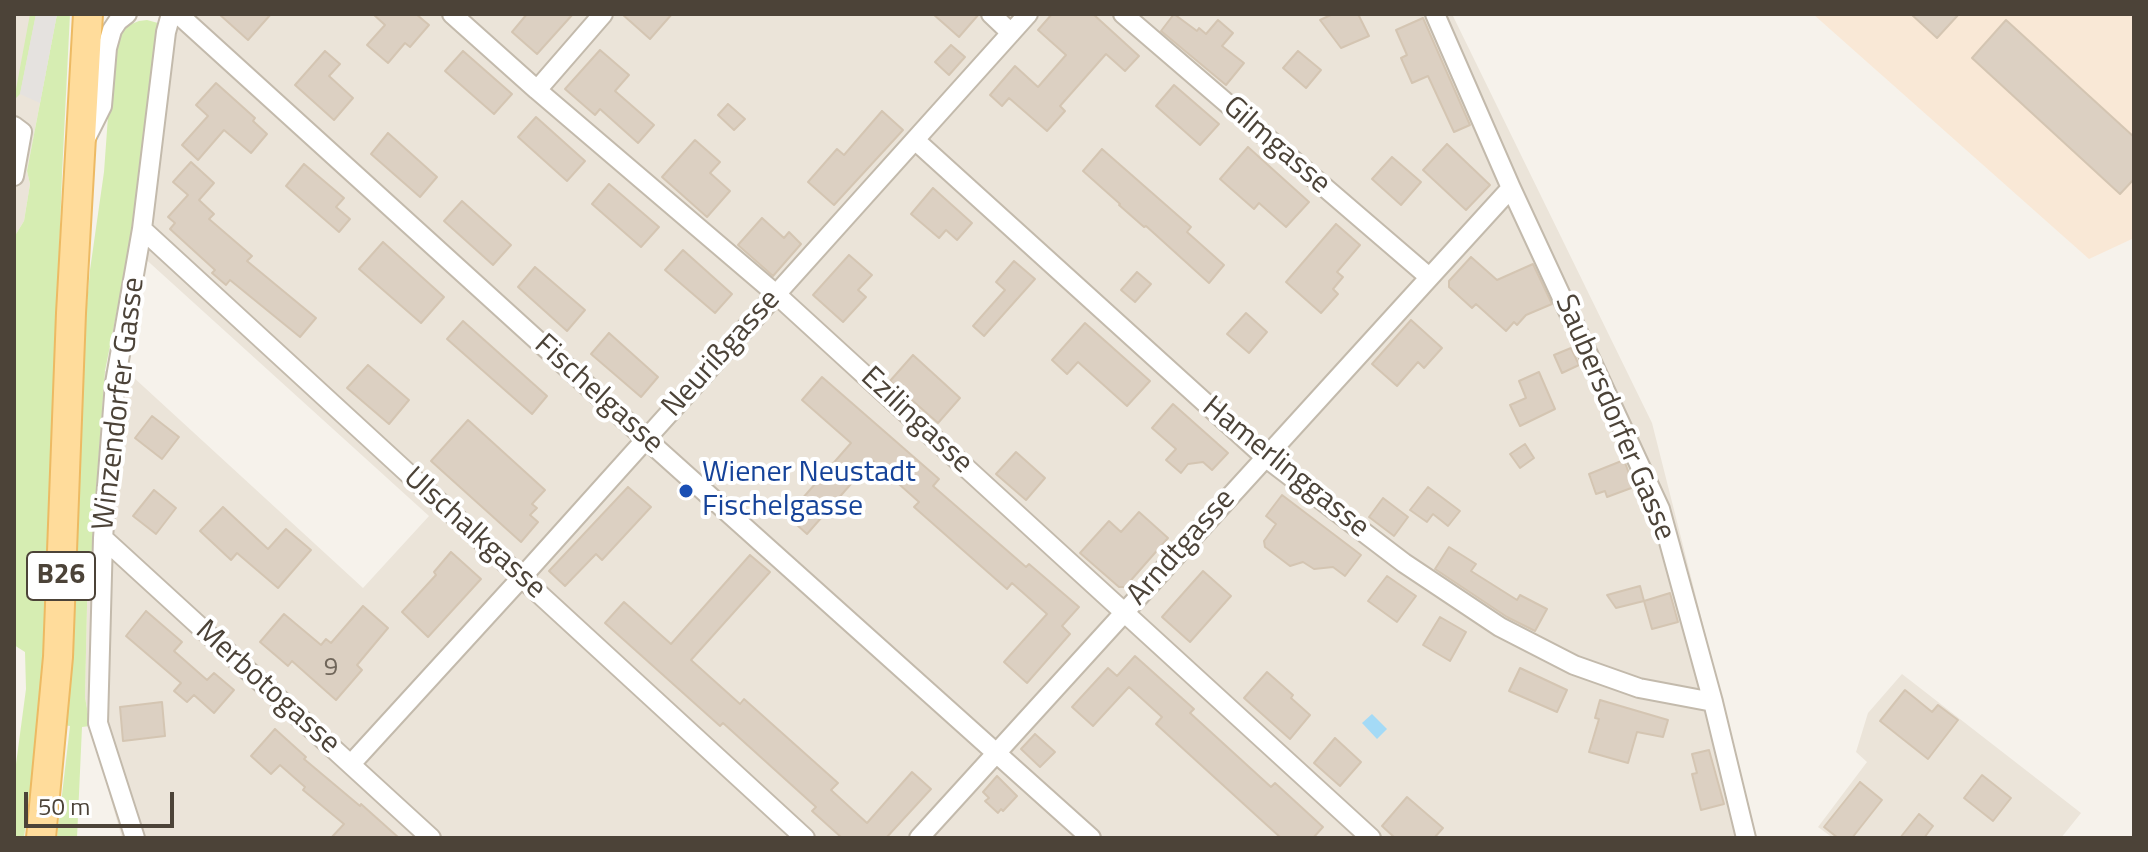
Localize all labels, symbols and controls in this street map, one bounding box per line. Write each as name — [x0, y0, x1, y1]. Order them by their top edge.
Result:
street label: Gilmgasse — [1215, 90, 1337, 202]
street label: Winzendorfer Gasse — [87, 275, 153, 533]
street label: Neurißgasse — [656, 283, 788, 425]
street label: Saubersdorfer Gasse — [1546, 290, 1682, 546]
street label: Fischelgasse — [526, 328, 670, 462]
street label: Ezilingasse — [853, 360, 979, 482]
street label: Hamerlinggasse — [1194, 390, 1376, 546]
place label: Wiener Neustadt Fischelgasse — [702, 456, 916, 526]
street label: Ulschalkgasse — [395, 461, 553, 607]
marker: Wiener Neustadt Fischelgasse — [677, 482, 695, 500]
street label: Arndtgasse — [1120, 482, 1244, 614]
road number: B26 — [27, 552, 95, 600]
street label: Merbotogasse — [187, 614, 347, 762]
house number: 9 — [324, 653, 338, 685]
scale bar — [28, 776, 178, 826]
text: 50 m — [38, 788, 90, 824]

